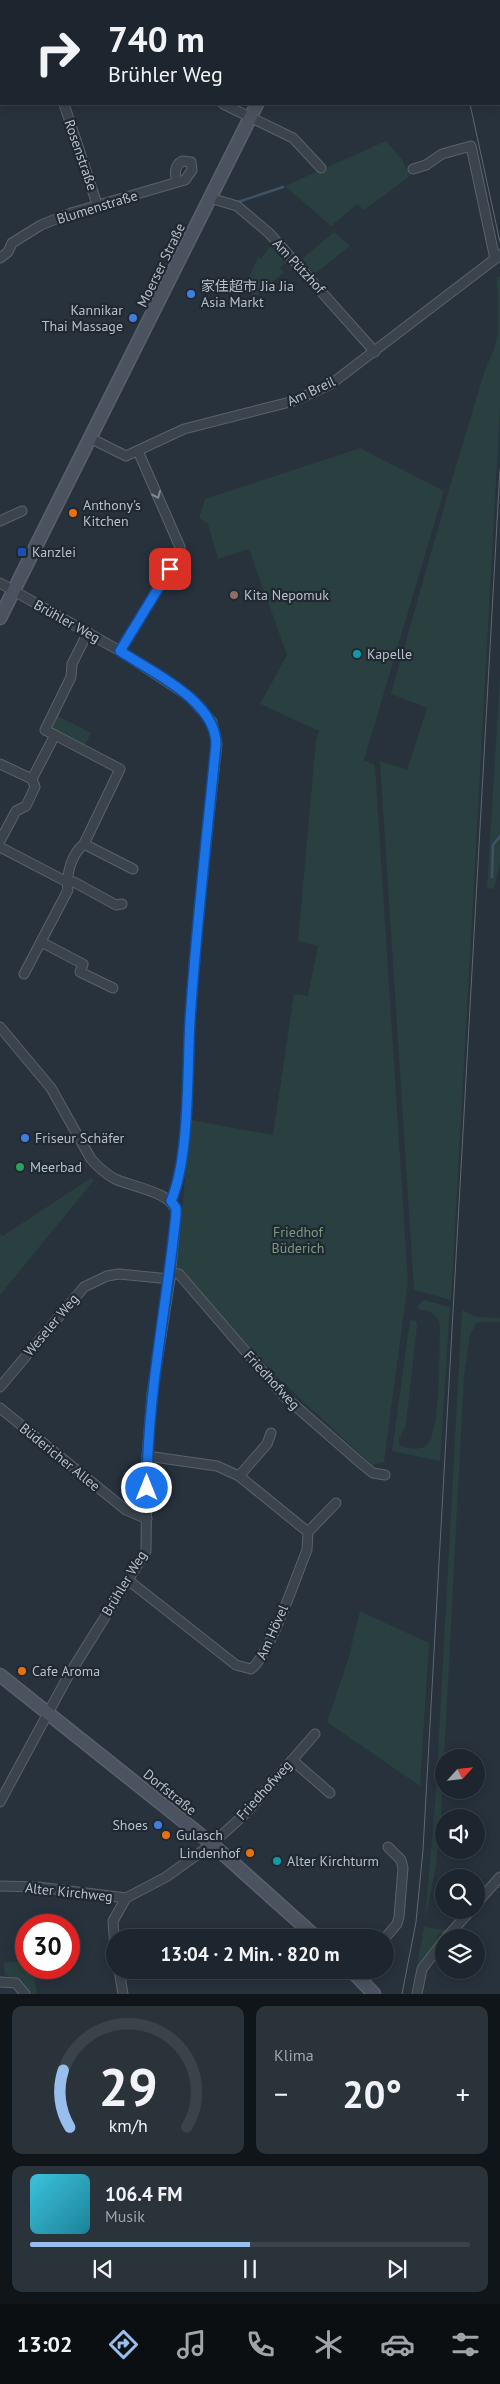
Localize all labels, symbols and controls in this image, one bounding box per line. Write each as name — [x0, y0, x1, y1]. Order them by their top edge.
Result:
text: 740 m — [108, 16, 205, 62]
icon: right — [25, 20, 90, 85]
text: Brühler Weg — [108, 60, 223, 88]
street label: Rosenstraße — [61, 117, 101, 193]
street label: Blumenstraße — [54, 186, 140, 228]
street label: Moerser Straße — [133, 220, 189, 310]
street label: Am Pützhof — [269, 235, 329, 298]
place label: 家佳超市 Jia Jia Asia Markt — [201, 277, 294, 311]
marker: 家佳超市 Jia Jia Asia Markt — [185, 288, 197, 300]
place label: Kannikar Thai Massage — [42, 301, 123, 335]
marker: Kannikar Thai Massage — [127, 312, 139, 324]
street label: Am Breil — [284, 372, 338, 410]
one-way arrow — [150, 490, 161, 499]
place label: Anthony's Kitchen — [83, 496, 141, 530]
marker: Anthony's Kitchen — [67, 507, 79, 519]
place label: Kanzlei — [32, 543, 76, 561]
marker: Kanzlei — [16, 546, 28, 558]
pin — [149, 548, 191, 590]
icon: arrive — [156, 555, 184, 583]
place label: Kita Nepomuk — [244, 586, 329, 604]
marker: Kita Nepomuk — [228, 589, 240, 601]
street label: Brühler Weg — [31, 595, 103, 647]
place label: Kapelle — [367, 645, 412, 663]
marker: Kapelle — [351, 648, 363, 660]
place label: Friseur Schäfer — [35, 1129, 125, 1147]
marker: Friseur Schäfer — [19, 1132, 31, 1144]
place label: Meerbad — [30, 1158, 82, 1176]
marker: Meerbad — [14, 1161, 26, 1173]
park label: Friedhof Büderich — [272, 1223, 324, 1257]
street label: Weseler Weg — [20, 1290, 82, 1360]
street label: Friedhofweg — [240, 1347, 304, 1413]
street label: Büdericher Allee — [16, 1419, 104, 1495]
position arrow — [120, 1461, 172, 1513]
street label: Brühler Weg — [97, 1547, 151, 1619]
street label: Am Hövel — [252, 1602, 292, 1662]
place label: Cafe Aroma — [32, 1662, 100, 1680]
marker: Cafe Aroma — [16, 1665, 28, 1677]
north arrow — [435, 1749, 485, 1799]
map controls — [435, 1749, 485, 1979]
street label: Friedhofweg — [232, 1756, 296, 1824]
street label: Dorfstraße — [140, 1765, 200, 1819]
button: sound — [435, 1809, 485, 1859]
place label: Shoes — [112, 1816, 148, 1834]
marker: Shoes — [152, 1819, 164, 1831]
place label: Gulasch — [176, 1826, 223, 1844]
marker: Gulasch — [160, 1829, 172, 1841]
place label: Lindenhof — [180, 1844, 241, 1862]
marker: Lindenhof — [244, 1847, 256, 1859]
place label: Alter Kirchturm — [287, 1852, 379, 1870]
marker: Alter Kirchturm — [271, 1855, 283, 1867]
button: search — [435, 1869, 485, 1919]
street label: Alter Kirchweg — [24, 1878, 114, 1906]
speed limit sign: 30 — [15, 1914, 80, 1979]
button: layers — [435, 1929, 485, 1979]
text: 13:04 · 2 Min. · 820 m — [160, 1942, 340, 1966]
text: Klima — [274, 2045, 314, 2065]
text: 29 — [99, 2053, 157, 2120]
text: 20° — [342, 2069, 402, 2118]
text: − — [274, 2075, 288, 2112]
text: + — [456, 2075, 470, 2112]
text: km/h — [108, 2114, 148, 2137]
text: 106.4 FM — [105, 2182, 182, 2206]
text: Musik — [105, 2206, 145, 2226]
icon: previous — [89, 2255, 117, 2283]
icon: pause — [236, 2255, 264, 2283]
icon: next — [383, 2255, 411, 2283]
icon: directions — [106, 2327, 141, 2362]
icon: music — [174, 2327, 209, 2362]
icon: phone — [243, 2327, 278, 2362]
icon: climate — [311, 2327, 346, 2362]
icon: car — [380, 2327, 415, 2362]
icon: filters — [448, 2327, 483, 2362]
text: 13:02 — [17, 2330, 73, 2358]

